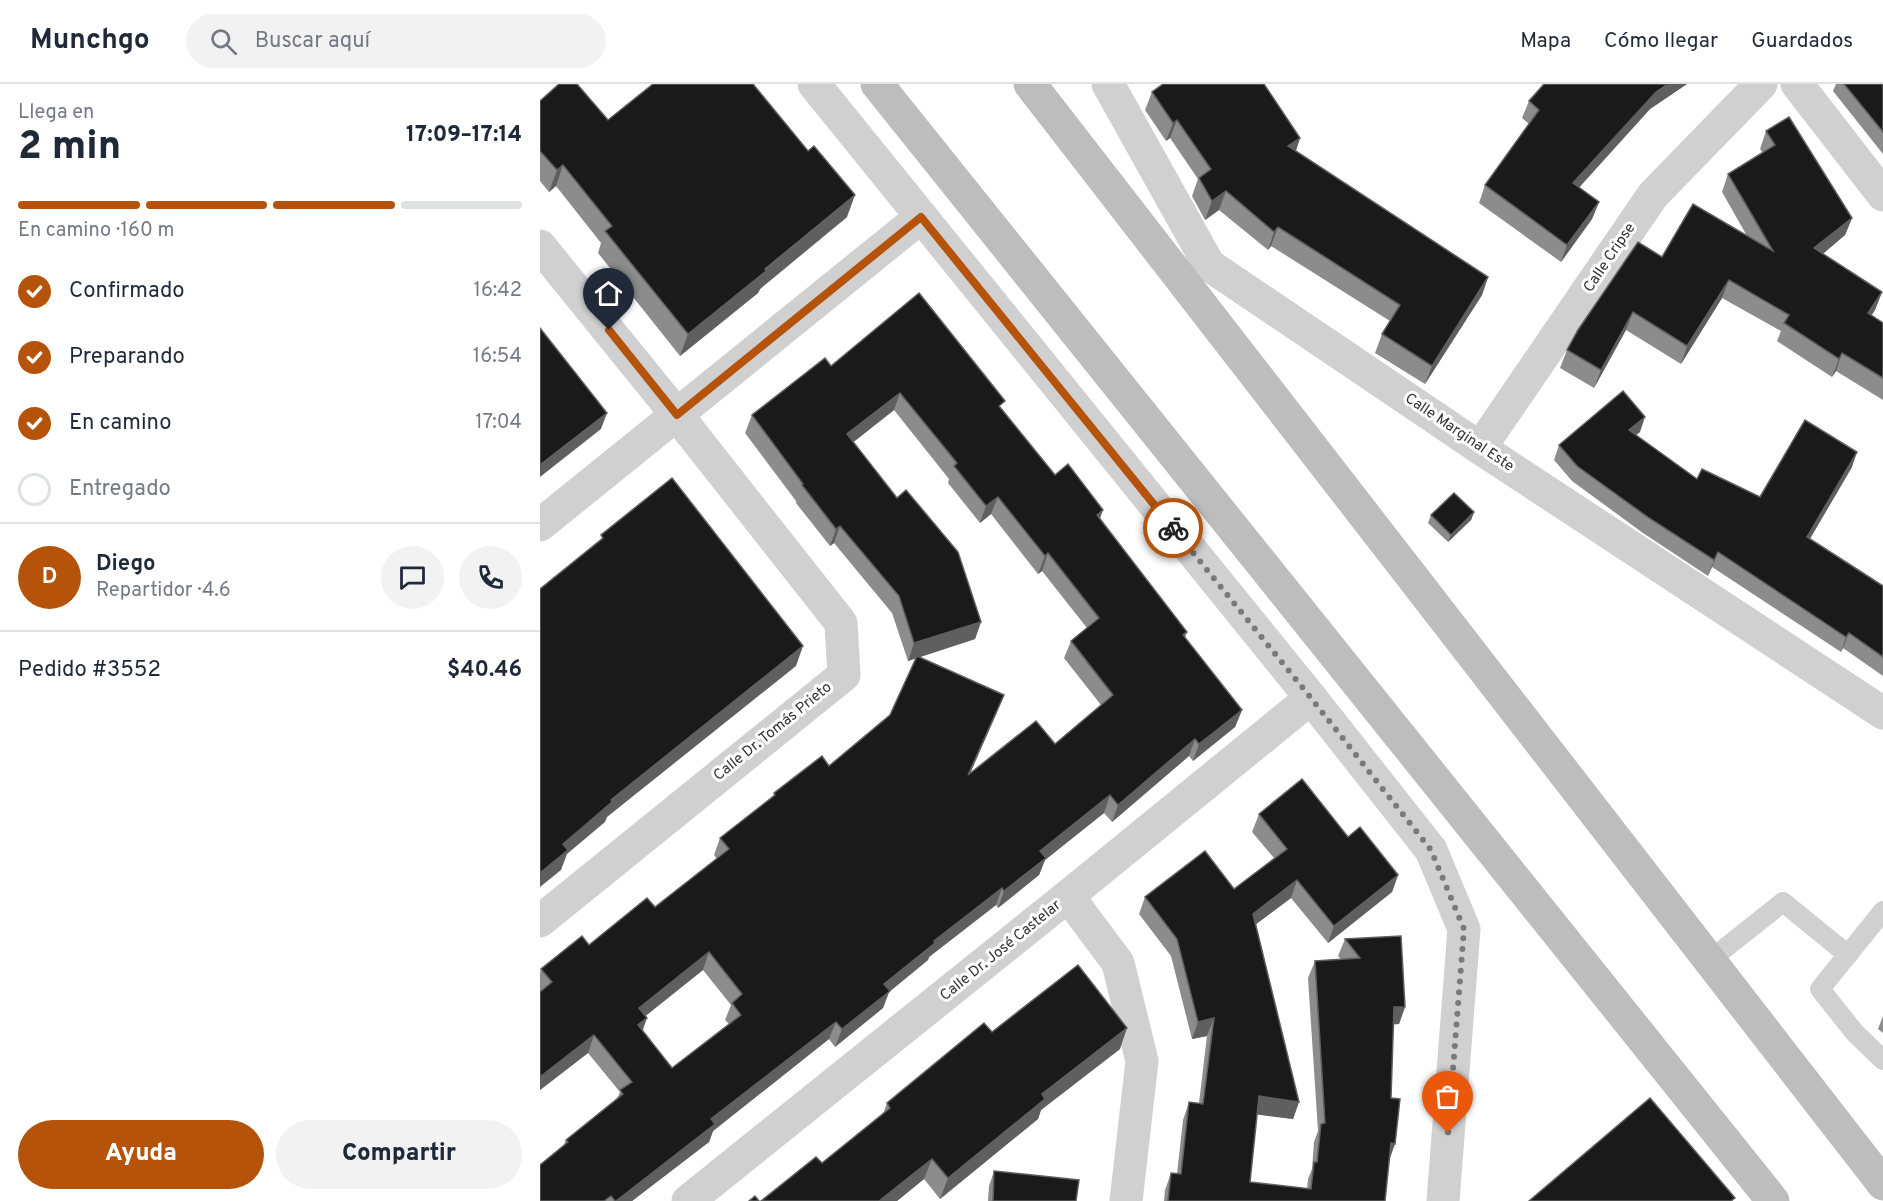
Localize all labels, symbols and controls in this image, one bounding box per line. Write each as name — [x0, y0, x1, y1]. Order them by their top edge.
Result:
search box — [186, 14, 606, 68]
text: Munchgo — [30, 23, 150, 59]
icon: search — [207, 25, 240, 58]
text: Buscar aquí — [255, 28, 370, 55]
text: Mapa — [1520, 28, 1571, 55]
text: Cómo llegar — [1604, 28, 1718, 55]
text: Guardados — [1751, 28, 1853, 55]
text: Llega en — [18, 100, 94, 126]
text: 17:09–17:14 — [406, 122, 522, 149]
text: 2 min — [18, 124, 121, 173]
text: En camino · 160 m — [18, 218, 174, 244]
street label: Calle Cripse — [1580, 220, 1640, 296]
pin — [583, 268, 634, 330]
icon: check — [18, 275, 51, 308]
icon: home — [592, 277, 625, 310]
text: Confirmado — [69, 278, 185, 305]
text: 16:42 — [473, 278, 522, 304]
icon: check — [18, 341, 51, 374]
text: Preparando — [69, 344, 185, 371]
text: 16:54 — [473, 344, 522, 370]
street label: Calle Marginal Este — [1401, 389, 1517, 477]
icon: check — [18, 407, 51, 440]
text: En camino — [69, 410, 171, 437]
text: 17:04 — [475, 410, 522, 436]
text: Entregado — [69, 476, 171, 503]
courier — [1143, 498, 1203, 558]
icon: bike — [1157, 512, 1190, 545]
button: chat — [381, 546, 444, 609]
button: phone — [459, 546, 522, 609]
text: Diego — [96, 551, 155, 578]
text: D — [42, 564, 57, 591]
text: Repartidor · 4.6 — [96, 578, 231, 604]
text: Pedido #3552 — [18, 657, 161, 684]
text: $40.46 — [447, 657, 522, 684]
street label: Calle Dr. Tomás Prieto — [710, 678, 836, 786]
street label: Calle Dr. José Castelar — [937, 896, 1066, 1006]
pin — [1422, 1071, 1473, 1133]
icon: bag — [1431, 1080, 1464, 1113]
button: Ayuda — [18, 1120, 264, 1189]
button: Compartir — [276, 1120, 522, 1189]

